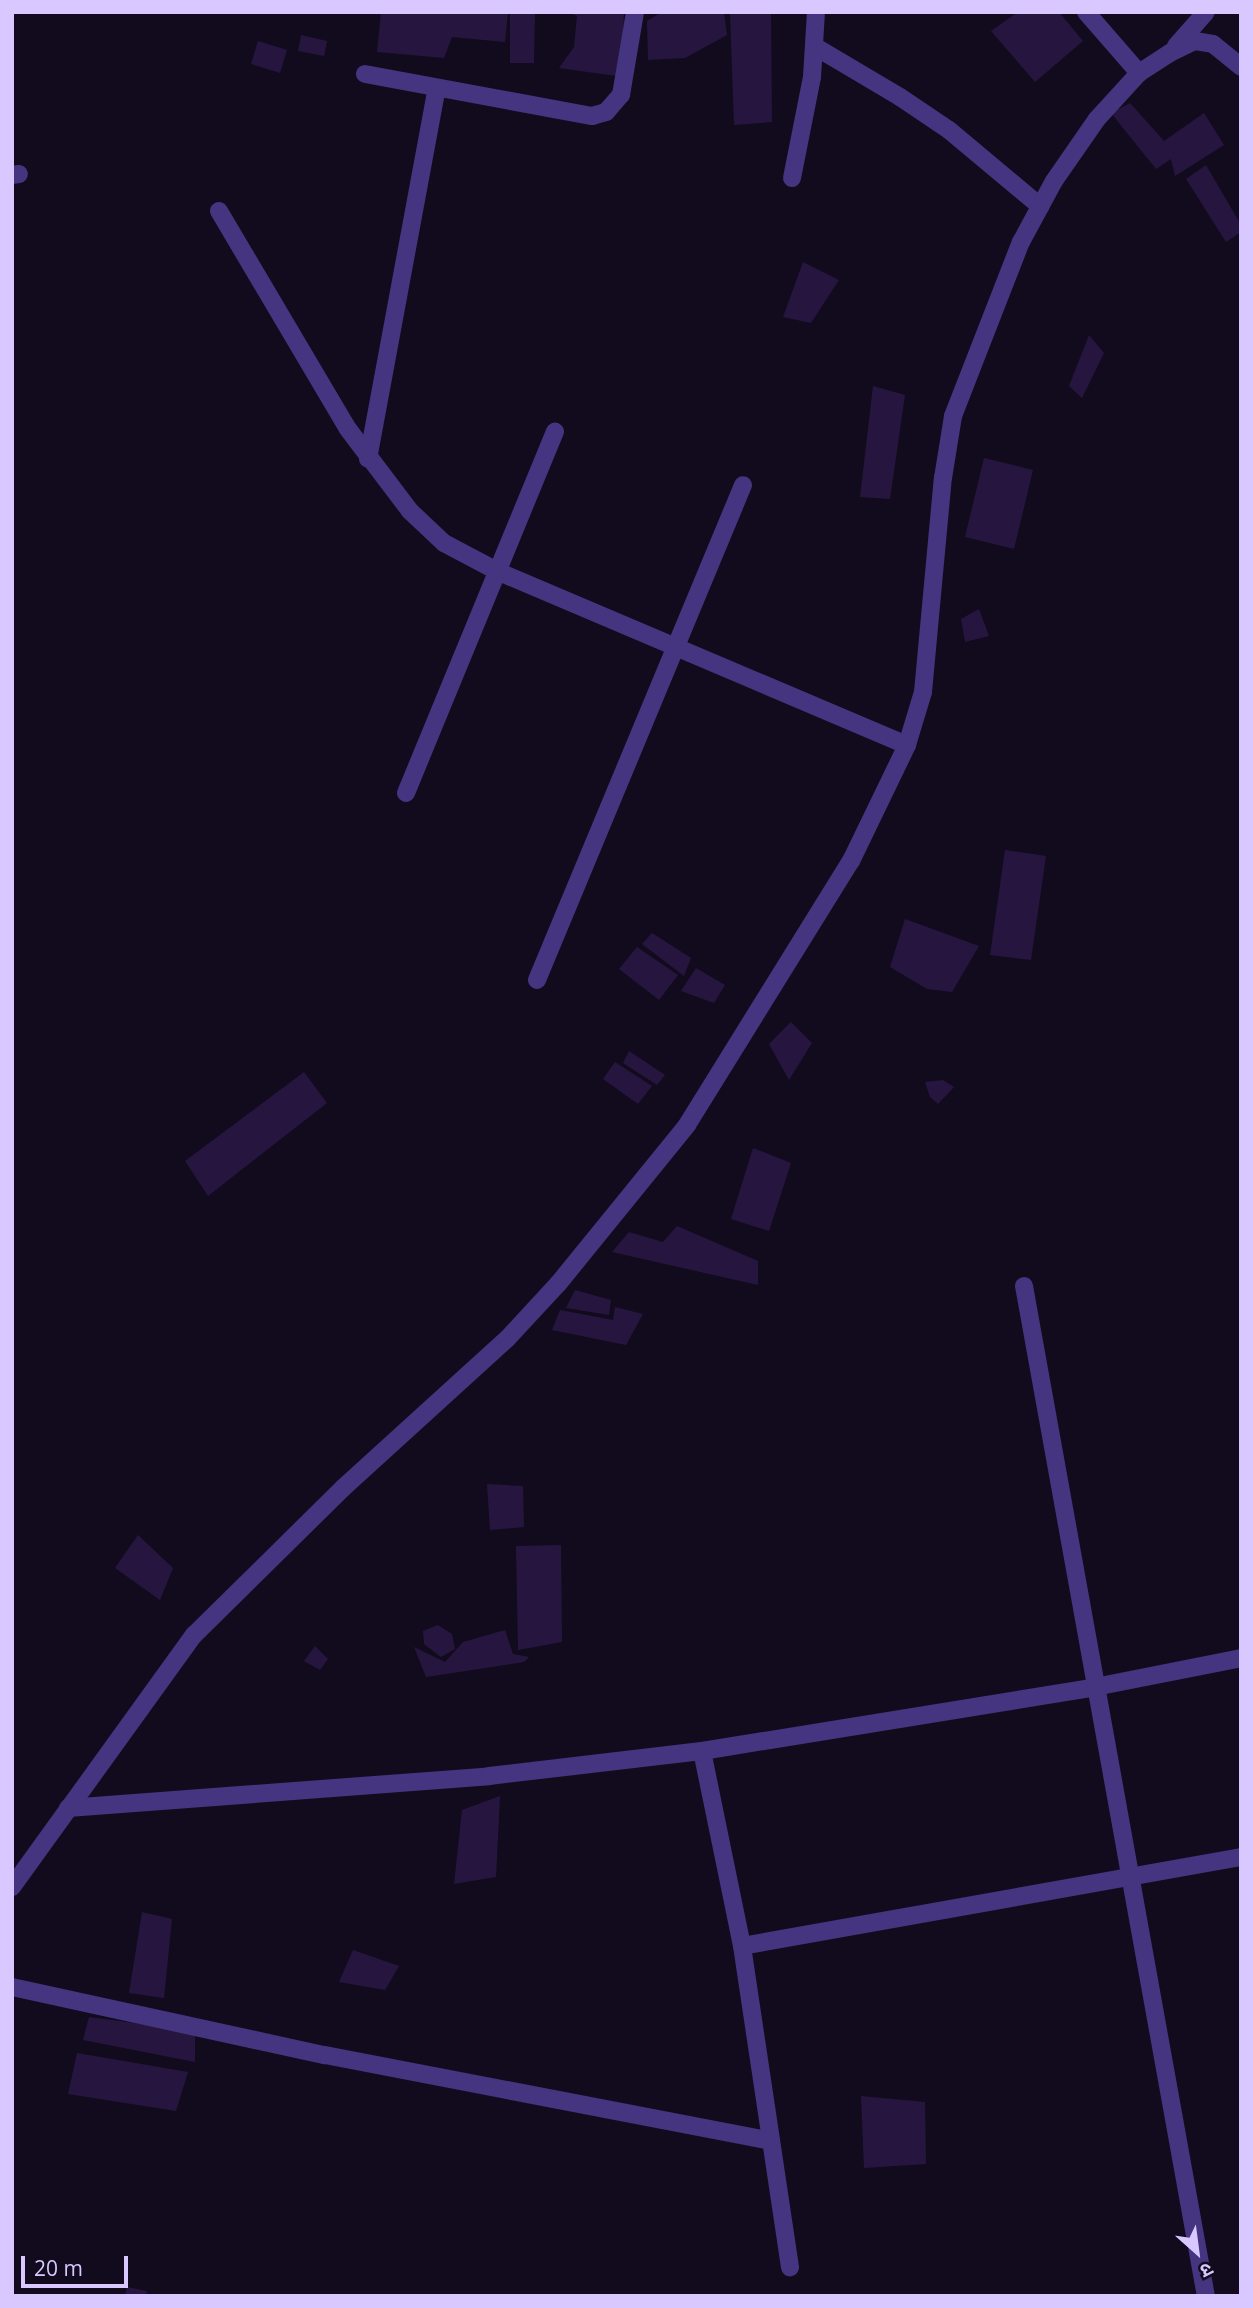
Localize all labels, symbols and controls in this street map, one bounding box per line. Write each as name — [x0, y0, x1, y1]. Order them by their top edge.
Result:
north arrow — [1162, 2217, 1232, 2287]
scale bar — [24, 2242, 131, 2286]
text: 20 m — [34, 2254, 83, 2282]
text: उ — [1196, 2256, 1218, 2285]

